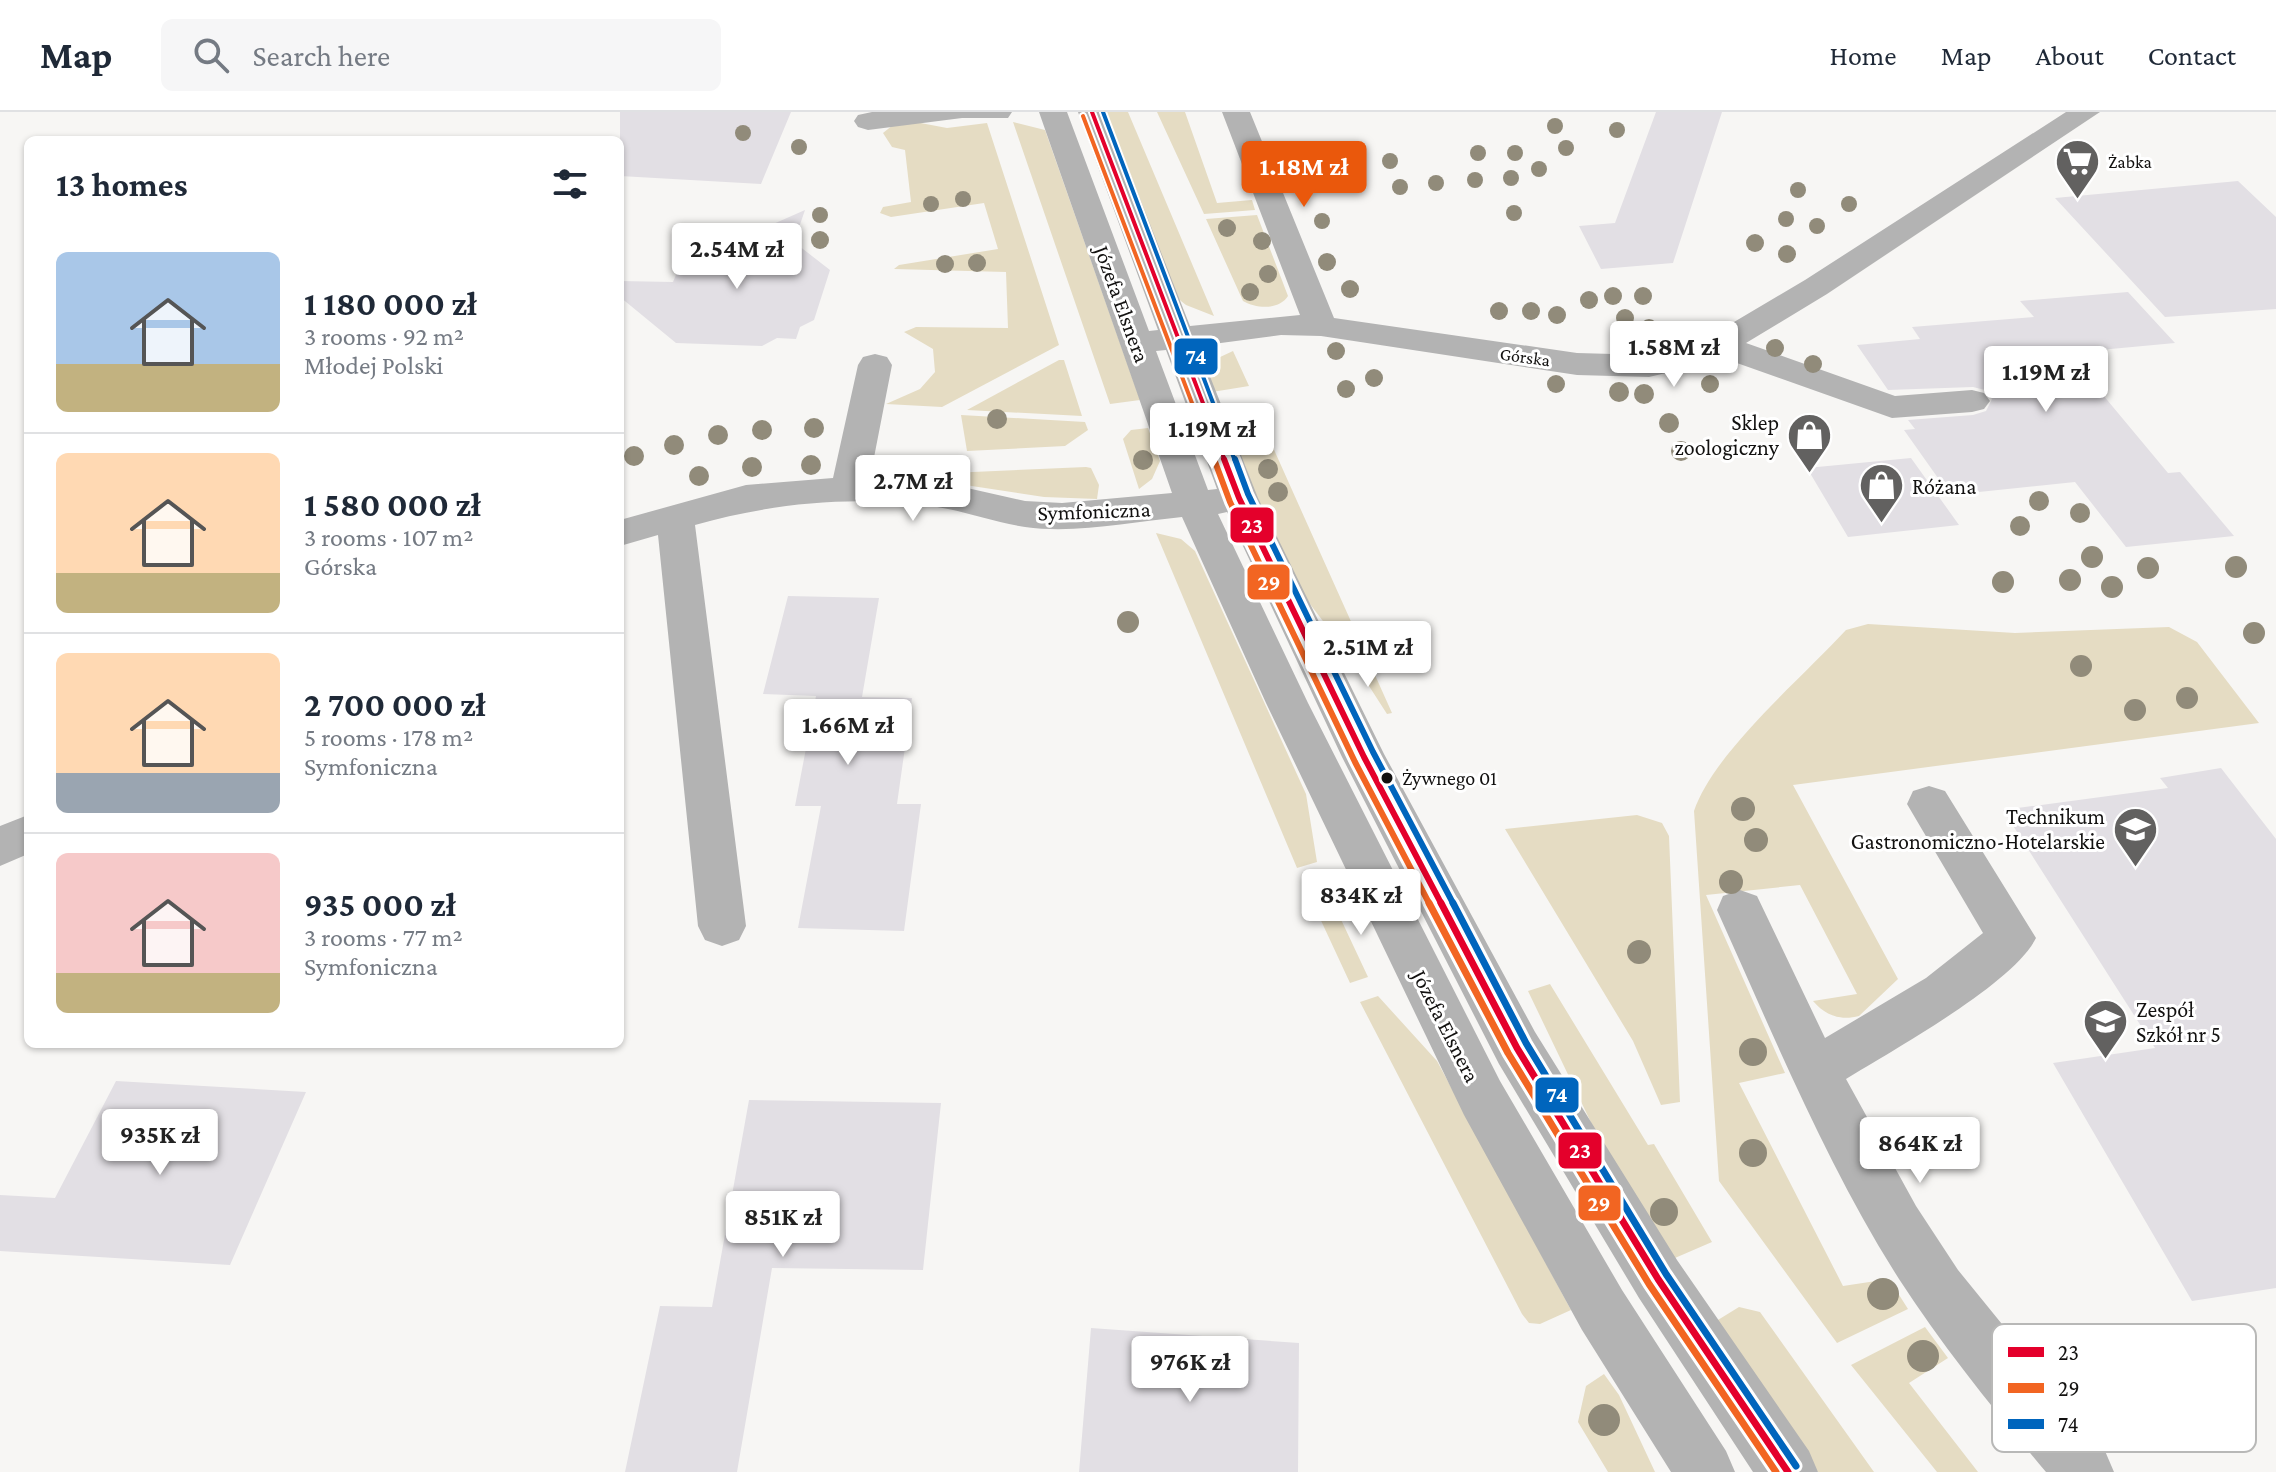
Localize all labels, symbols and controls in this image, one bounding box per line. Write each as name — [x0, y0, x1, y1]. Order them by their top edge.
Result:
search box — [161, 19, 721, 91]
icon: search — [189, 33, 233, 77]
text: Map — [40, 34, 113, 76]
text: Search here — [253, 39, 390, 72]
text: Home — [1830, 40, 1897, 71]
text: Map — [1941, 40, 1992, 71]
text: About — [2036, 40, 2104, 71]
text: Contact — [2148, 40, 2236, 71]
supermarket icon: Żabka — [2053, 138, 2101, 201]
pin: 1.18M zł — [1221, 141, 1387, 209]
text: 1.18M zł — [1260, 152, 1348, 181]
place label: Żabka — [2108, 152, 2152, 172]
icon: filters — [548, 162, 592, 206]
text: 13 homes — [56, 166, 188, 203]
pin: 2.54M zł — [654, 223, 820, 291]
text: 2.54M zł — [690, 234, 784, 263]
street label: Józefa Elsnera — [1089, 240, 1155, 366]
icon: home — [120, 284, 216, 380]
text: 1 180 000 zł — [304, 285, 477, 322]
pin: 1.58M zł — [1591, 321, 1757, 389]
text: 3 rooms · 92 m² — [304, 322, 464, 351]
text: 1.58M zł — [1628, 332, 1720, 361]
line badge: 74 — [1173, 337, 1219, 376]
text: 74 — [1185, 344, 1207, 369]
street label: Górska — [1499, 344, 1551, 370]
pin: 1.19M zł — [1963, 346, 2129, 414]
text: Młodej Polski — [304, 351, 443, 380]
text: 1.19M zł — [2002, 357, 2090, 386]
pin: 1.19M zł — [1129, 403, 1295, 471]
place label: Sklep zoologiczny — [1674, 410, 1780, 460]
shop icon: Sklep zoologiczny — [1786, 411, 1834, 474]
text: 1.19M zł — [1168, 414, 1256, 443]
pin: 2.7M zł — [839, 455, 987, 523]
shop icon: Różana — [1857, 462, 1905, 525]
text: 2.7M zł — [873, 466, 953, 495]
place label: Różana — [1912, 474, 1976, 499]
icon: home — [120, 485, 216, 581]
text: 1 580 000 zł — [304, 486, 481, 523]
street label: Symfoniczna — [1037, 497, 1151, 525]
line badge: 23 — [1229, 506, 1275, 544]
text: 23 — [1241, 513, 1263, 538]
text: 3 rooms · 107 m² — [304, 523, 473, 552]
text: Górska — [304, 552, 377, 581]
line badge: 29 — [1246, 563, 1291, 601]
text: 29 — [1257, 570, 1281, 595]
pin: 2.51M zł — [1285, 621, 1451, 689]
text: 2.51M zł — [1323, 632, 1413, 661]
icon: home — [120, 685, 216, 781]
text: 2 700 000 zł — [304, 686, 486, 723]
pin: 1.66M zł — [765, 699, 931, 767]
text: 1.66M zł — [802, 710, 894, 739]
text: 5 rooms · 178 m² — [304, 723, 473, 752]
text: Symfoniczna — [304, 752, 438, 781]
place label: Żywnego 01 — [1402, 767, 1497, 790]
marker: Żywnego 01 — [1379, 770, 1395, 786]
place label: Technikum Gastronomiczno-Hotelarskie — [1851, 804, 2105, 854]
school or university icon: Technikum Gastronomiczno-Hotelarskie — [2112, 805, 2160, 868]
pin: 834K zł — [1287, 869, 1435, 937]
text: 834K zł — [1320, 880, 1402, 909]
icon: home — [120, 885, 216, 981]
text: 935 000 zł — [304, 886, 456, 923]
text: 3 rooms · 77 m² — [304, 923, 463, 952]
text: Symfoniczna — [304, 952, 438, 981]
street label: Józefa Elsnera — [1406, 964, 1485, 1086]
place label: Zespół Szkół nr 5 — [2136, 997, 2221, 1047]
school or university icon: Zespół Szkół nr 5 — [2081, 998, 2129, 1061]
line badge: 74 — [1534, 1076, 1580, 1114]
text: 74 — [1546, 1082, 1568, 1107]
pin: 935K zł — [86, 1109, 234, 1177]
pin: 864K zł — [1846, 1117, 1994, 1185]
text: 935K zł — [120, 1120, 200, 1149]
text: 864K zł — [1878, 1128, 1962, 1157]
line badge: 23 — [1557, 1131, 1603, 1170]
text: 23 — [1569, 1138, 1591, 1163]
line badge: 29 — [1577, 1184, 1622, 1222]
pin: 851K zł — [709, 1191, 857, 1259]
text: 29 — [1587, 1191, 1611, 1216]
text: 851K zł — [744, 1202, 822, 1231]
legend — [1992, 1324, 2256, 1452]
pin: 976K zł — [1116, 1336, 1264, 1404]
text: 23 — [2058, 1340, 2079, 1365]
text: 976K zł — [1149, 1347, 1231, 1376]
text: 29 — [2058, 1376, 2080, 1401]
text: 74 — [2058, 1412, 2079, 1437]

